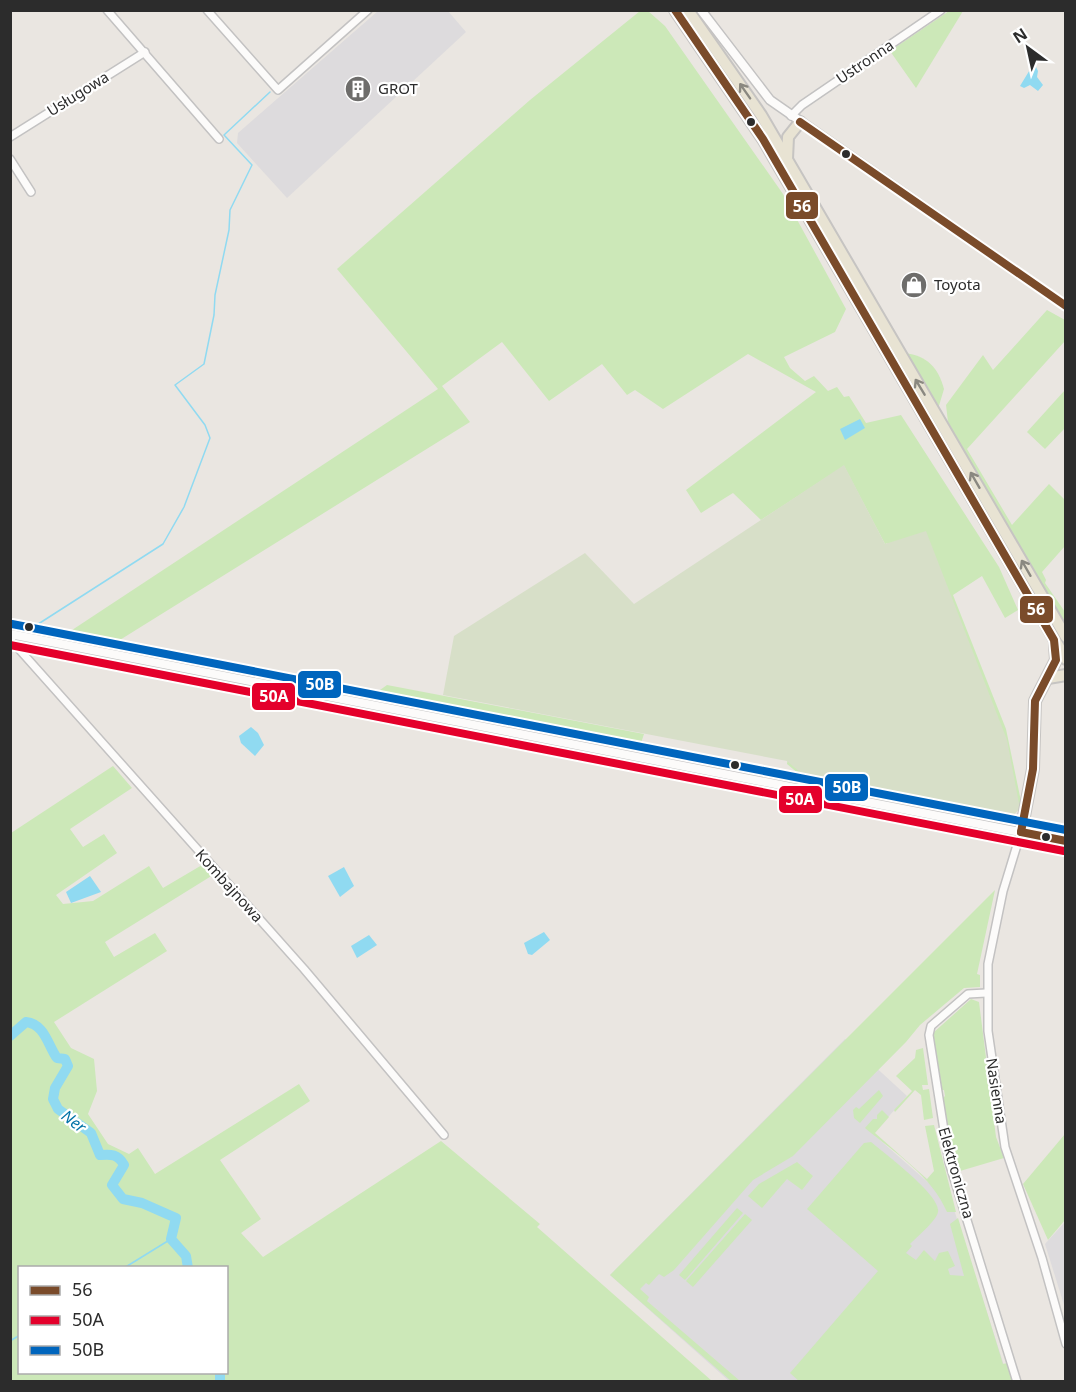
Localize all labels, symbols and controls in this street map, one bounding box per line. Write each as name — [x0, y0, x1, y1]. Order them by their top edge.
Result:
north arrow — [998, 18, 1058, 78]
text: N — [1008, 23, 1031, 48]
street label: Ustronna — [832, 35, 897, 88]
street label: Usługowa — [43, 66, 112, 120]
building icon: GROT — [343, 74, 373, 104]
place label: GROT — [378, 78, 419, 98]
one-way arrow — [739, 84, 751, 100]
unlabelled marker — [745, 116, 757, 128]
unlabelled marker — [840, 148, 852, 160]
line badge: 56 — [785, 191, 819, 220]
text: 56 — [793, 195, 811, 217]
shop icon: Toyota — [899, 270, 929, 300]
place label: Toyota — [934, 274, 981, 294]
one-way arrow — [913, 379, 925, 396]
one-way arrow — [969, 472, 981, 489]
one-way arrow — [1019, 560, 1031, 577]
line badge: 56 — [1019, 595, 1054, 624]
text: 56 — [1027, 598, 1045, 620]
unlabelled marker — [23, 621, 35, 633]
line badge: 50B — [297, 670, 342, 699]
text: 50B — [306, 673, 334, 695]
line badge: 50A — [251, 682, 296, 711]
text: 50A — [259, 685, 290, 707]
unlabelled marker — [729, 759, 741, 771]
line badge: 50B — [824, 773, 869, 802]
text: 50B — [833, 776, 861, 798]
line badge: 50A — [778, 785, 823, 814]
text: 50A — [785, 788, 816, 810]
unlabelled marker — [1040, 831, 1052, 843]
street label: Kombajnowa — [191, 844, 268, 926]
street label: Nasienna — [982, 1057, 1012, 1125]
water label: Ner — [57, 1104, 91, 1138]
street label: Elektroniczna — [934, 1125, 980, 1221]
legend — [18, 1266, 228, 1374]
text: 56 — [72, 1277, 93, 1301]
text: 50A — [72, 1307, 105, 1331]
text: 50B — [72, 1337, 104, 1361]

